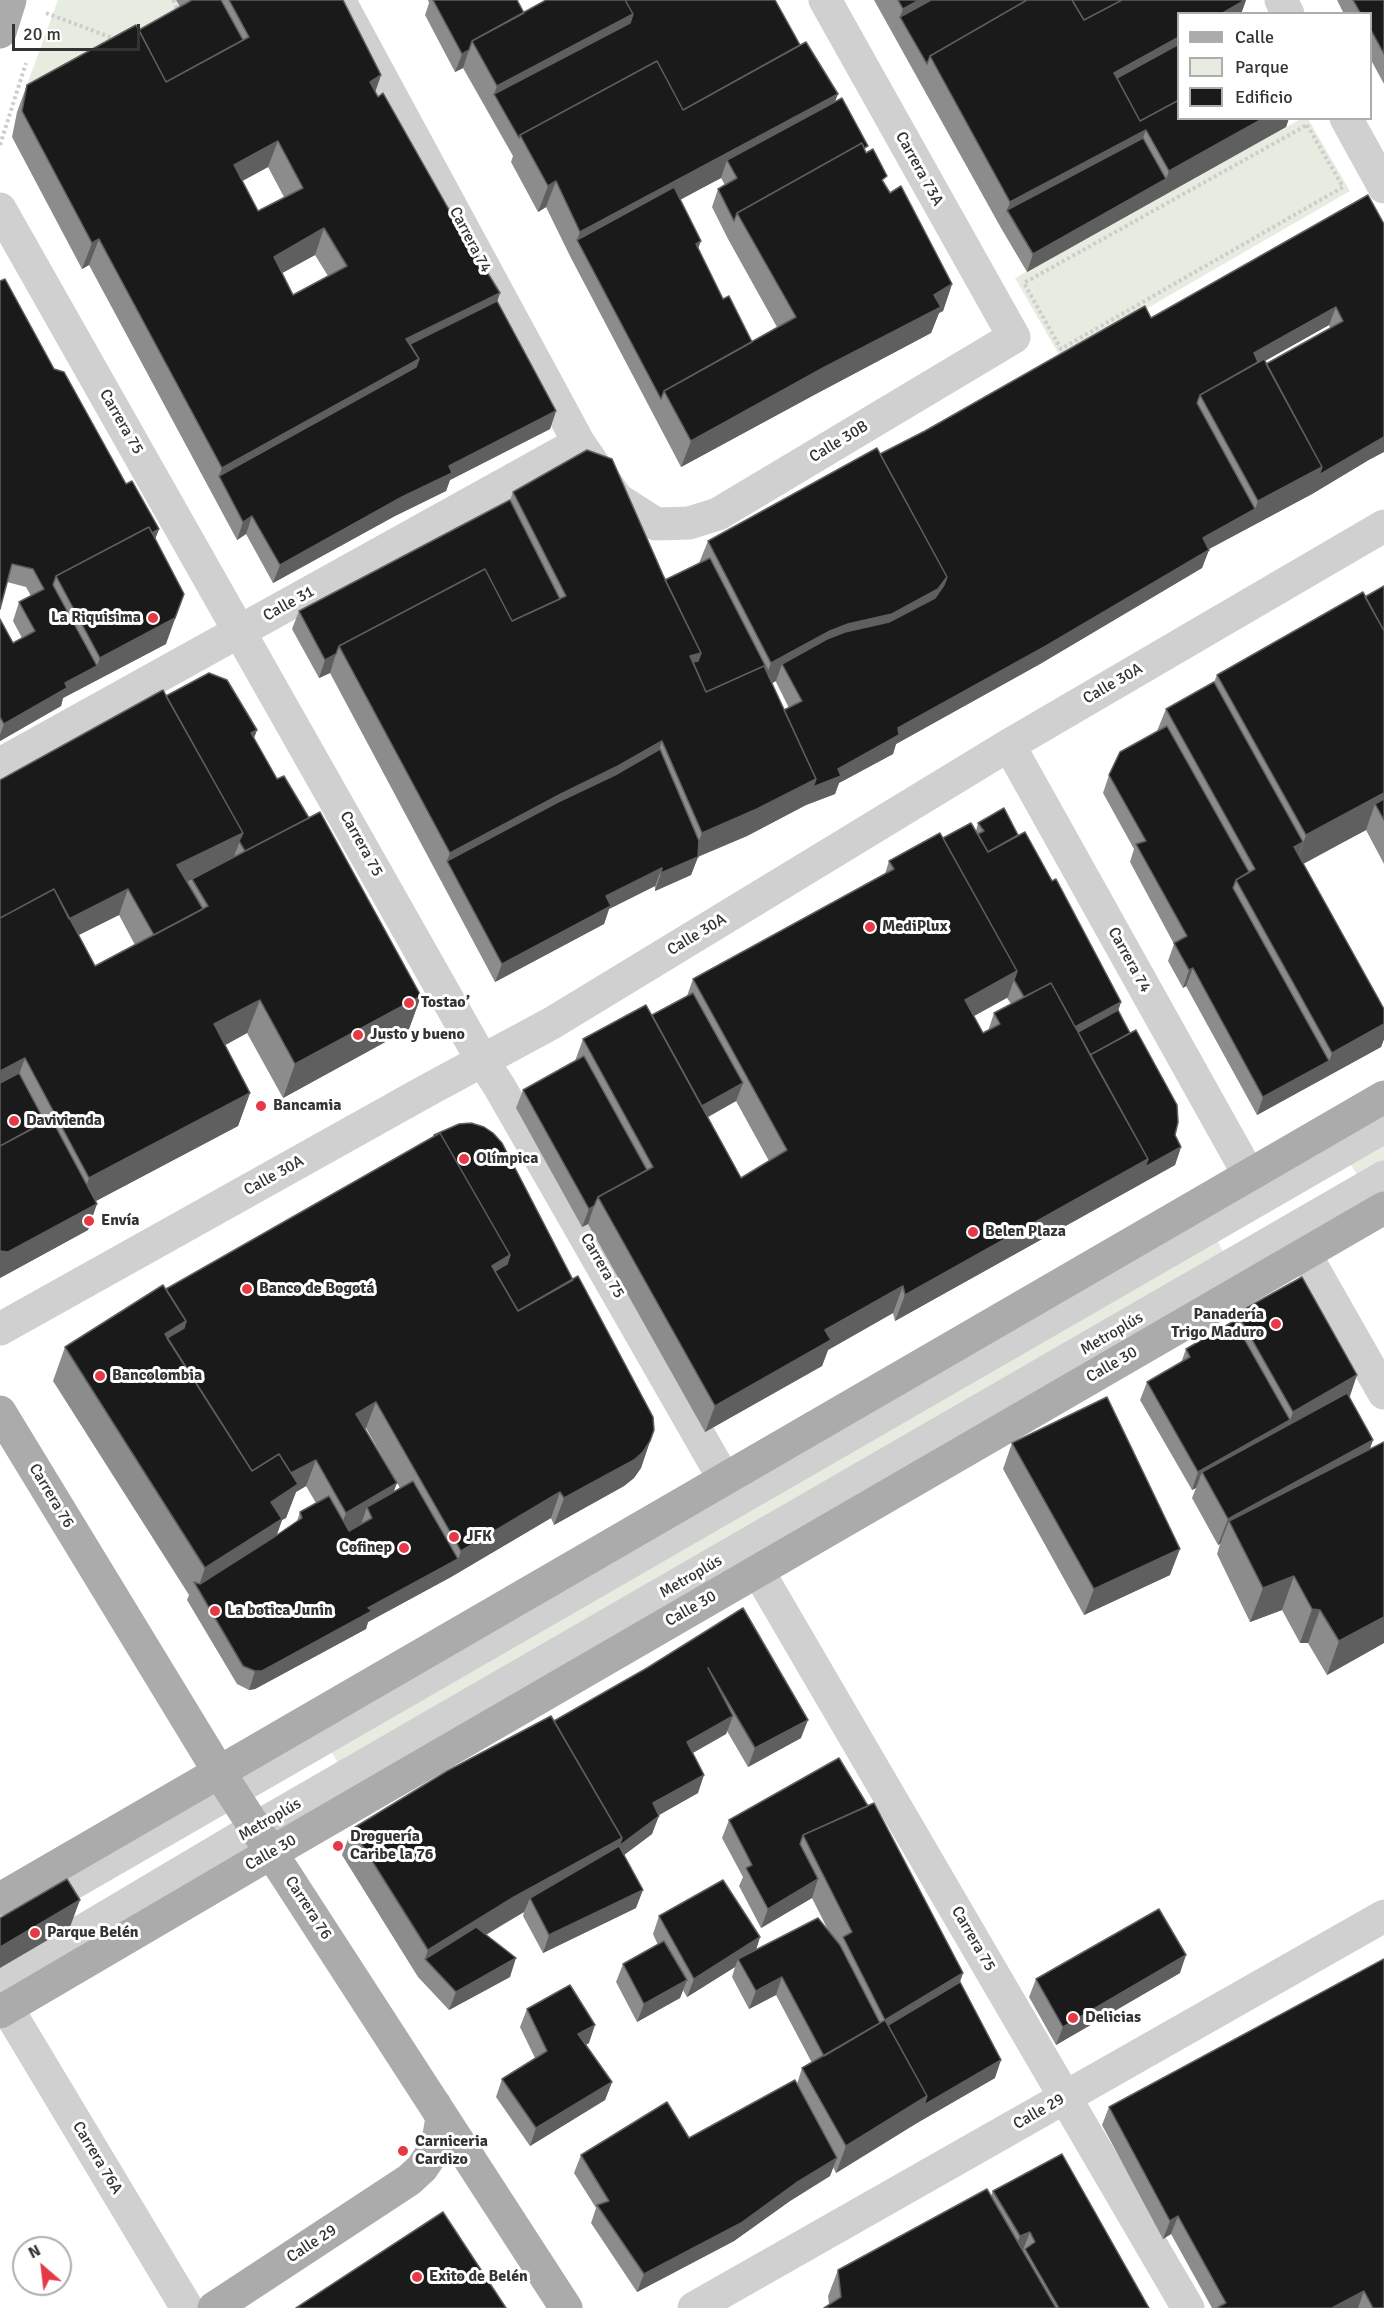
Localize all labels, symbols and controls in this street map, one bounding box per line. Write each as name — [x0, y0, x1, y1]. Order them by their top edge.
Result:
scale bar — [15, 12, 142, 50]
legend — [1177, 12, 1372, 120]
text: 20 m — [23, 23, 61, 45]
text: Calle — [1235, 26, 1274, 48]
text: Parque — [1235, 56, 1289, 78]
text: Edificio — [1235, 86, 1293, 108]
street label: Carrera 73A — [891, 129, 947, 209]
street label: Carrera 74 — [445, 204, 495, 276]
street label: Carrera 75 — [95, 386, 147, 458]
street label: Calle 30B — [806, 417, 872, 467]
street label: Calle 31 — [260, 582, 318, 626]
place label: La Riquisima — [51, 608, 141, 628]
marker: La Riquisima — [146, 611, 160, 625]
street label: Calle 30A — [1080, 659, 1146, 709]
street label: Carrera 75 — [335, 808, 387, 880]
street label: Calle 30A — [664, 910, 730, 960]
place label: MediPlux — [882, 917, 947, 937]
marker: MediPlux — [863, 920, 877, 934]
street label: Carrera 74 — [1103, 924, 1155, 996]
place label: Tostao’ — [421, 993, 470, 1013]
marker: Tostao’ — [402, 996, 416, 1010]
place label: Justo y bueno — [370, 1025, 465, 1045]
marker: Justo y bueno — [351, 1028, 365, 1042]
place label: Bancamia — [273, 1096, 342, 1116]
marker: Bancamia — [254, 1099, 268, 1113]
place label: Davivienda — [26, 1111, 102, 1131]
marker: Davivienda — [7, 1114, 21, 1128]
place label: Olímpica — [476, 1149, 538, 1169]
street label: Calle 30A — [241, 1152, 307, 1200]
marker: Olímpica — [457, 1152, 471, 1166]
place label: Envía — [101, 1211, 140, 1231]
marker: Envía — [82, 1214, 96, 1228]
place label: Belen Plaza — [985, 1222, 1066, 1242]
marker: Belen Plaza — [966, 1225, 980, 1239]
street label: Carrera 75 — [576, 1230, 628, 1302]
place label: Banco de Bogotá — [259, 1279, 375, 1299]
marker: Banco de Bogotá — [240, 1282, 254, 1296]
place label: Panadería Trigo Maduro — [1171, 1305, 1264, 1343]
street label: Metroplús — [1077, 1308, 1147, 1360]
marker: Panadería Trigo Maduro — [1269, 1317, 1283, 1331]
street label: Calle 30 — [1083, 1343, 1141, 1387]
place label: Bancolombia — [112, 1366, 202, 1386]
marker: Bancolombia — [93, 1369, 107, 1383]
street label: Carrera 76 — [24, 1460, 78, 1532]
place label: JFK — [466, 1527, 492, 1547]
marker: JFK — [447, 1530, 461, 1544]
place label: Cofinep — [339, 1538, 392, 1558]
marker: Cofinep — [397, 1541, 411, 1555]
street label: Metroplús — [656, 1551, 726, 1603]
street label: Calle 30 — [662, 1587, 720, 1631]
place label: La botica Junin — [227, 1601, 333, 1621]
marker: La botica Junin — [208, 1604, 222, 1618]
street label: Metroplús — [235, 1794, 305, 1846]
place label: Droguería Caribe la 76 — [350, 1827, 433, 1865]
street label: Calle 30 — [242, 1831, 300, 1875]
marker: Droguería Caribe la 76 — [331, 1839, 345, 1853]
street label: Carrera 76 — [280, 1873, 336, 1943]
street label: Carrera 75 — [947, 1903, 999, 1975]
place label: Parque Belén — [47, 1923, 139, 1943]
marker: Parque Belén — [28, 1926, 42, 1940]
place label: Delicias — [1085, 2008, 1141, 2028]
marker: Delicias — [1066, 2011, 1080, 2025]
street label: Calle 29 — [1010, 2090, 1068, 2134]
street label: Carrera 76A — [68, 2118, 126, 2198]
place label: Carniceria Cardizo — [415, 2132, 488, 2170]
marker: Carniceria Cardizo — [396, 2144, 410, 2158]
street label: Calle 29 — [283, 2221, 341, 2267]
north arrow — [12, 2236, 72, 2296]
text: N — [25, 2240, 44, 2263]
place label: Exito de Belén — [429, 2267, 528, 2287]
marker: Exito de Belén — [410, 2270, 424, 2284]

